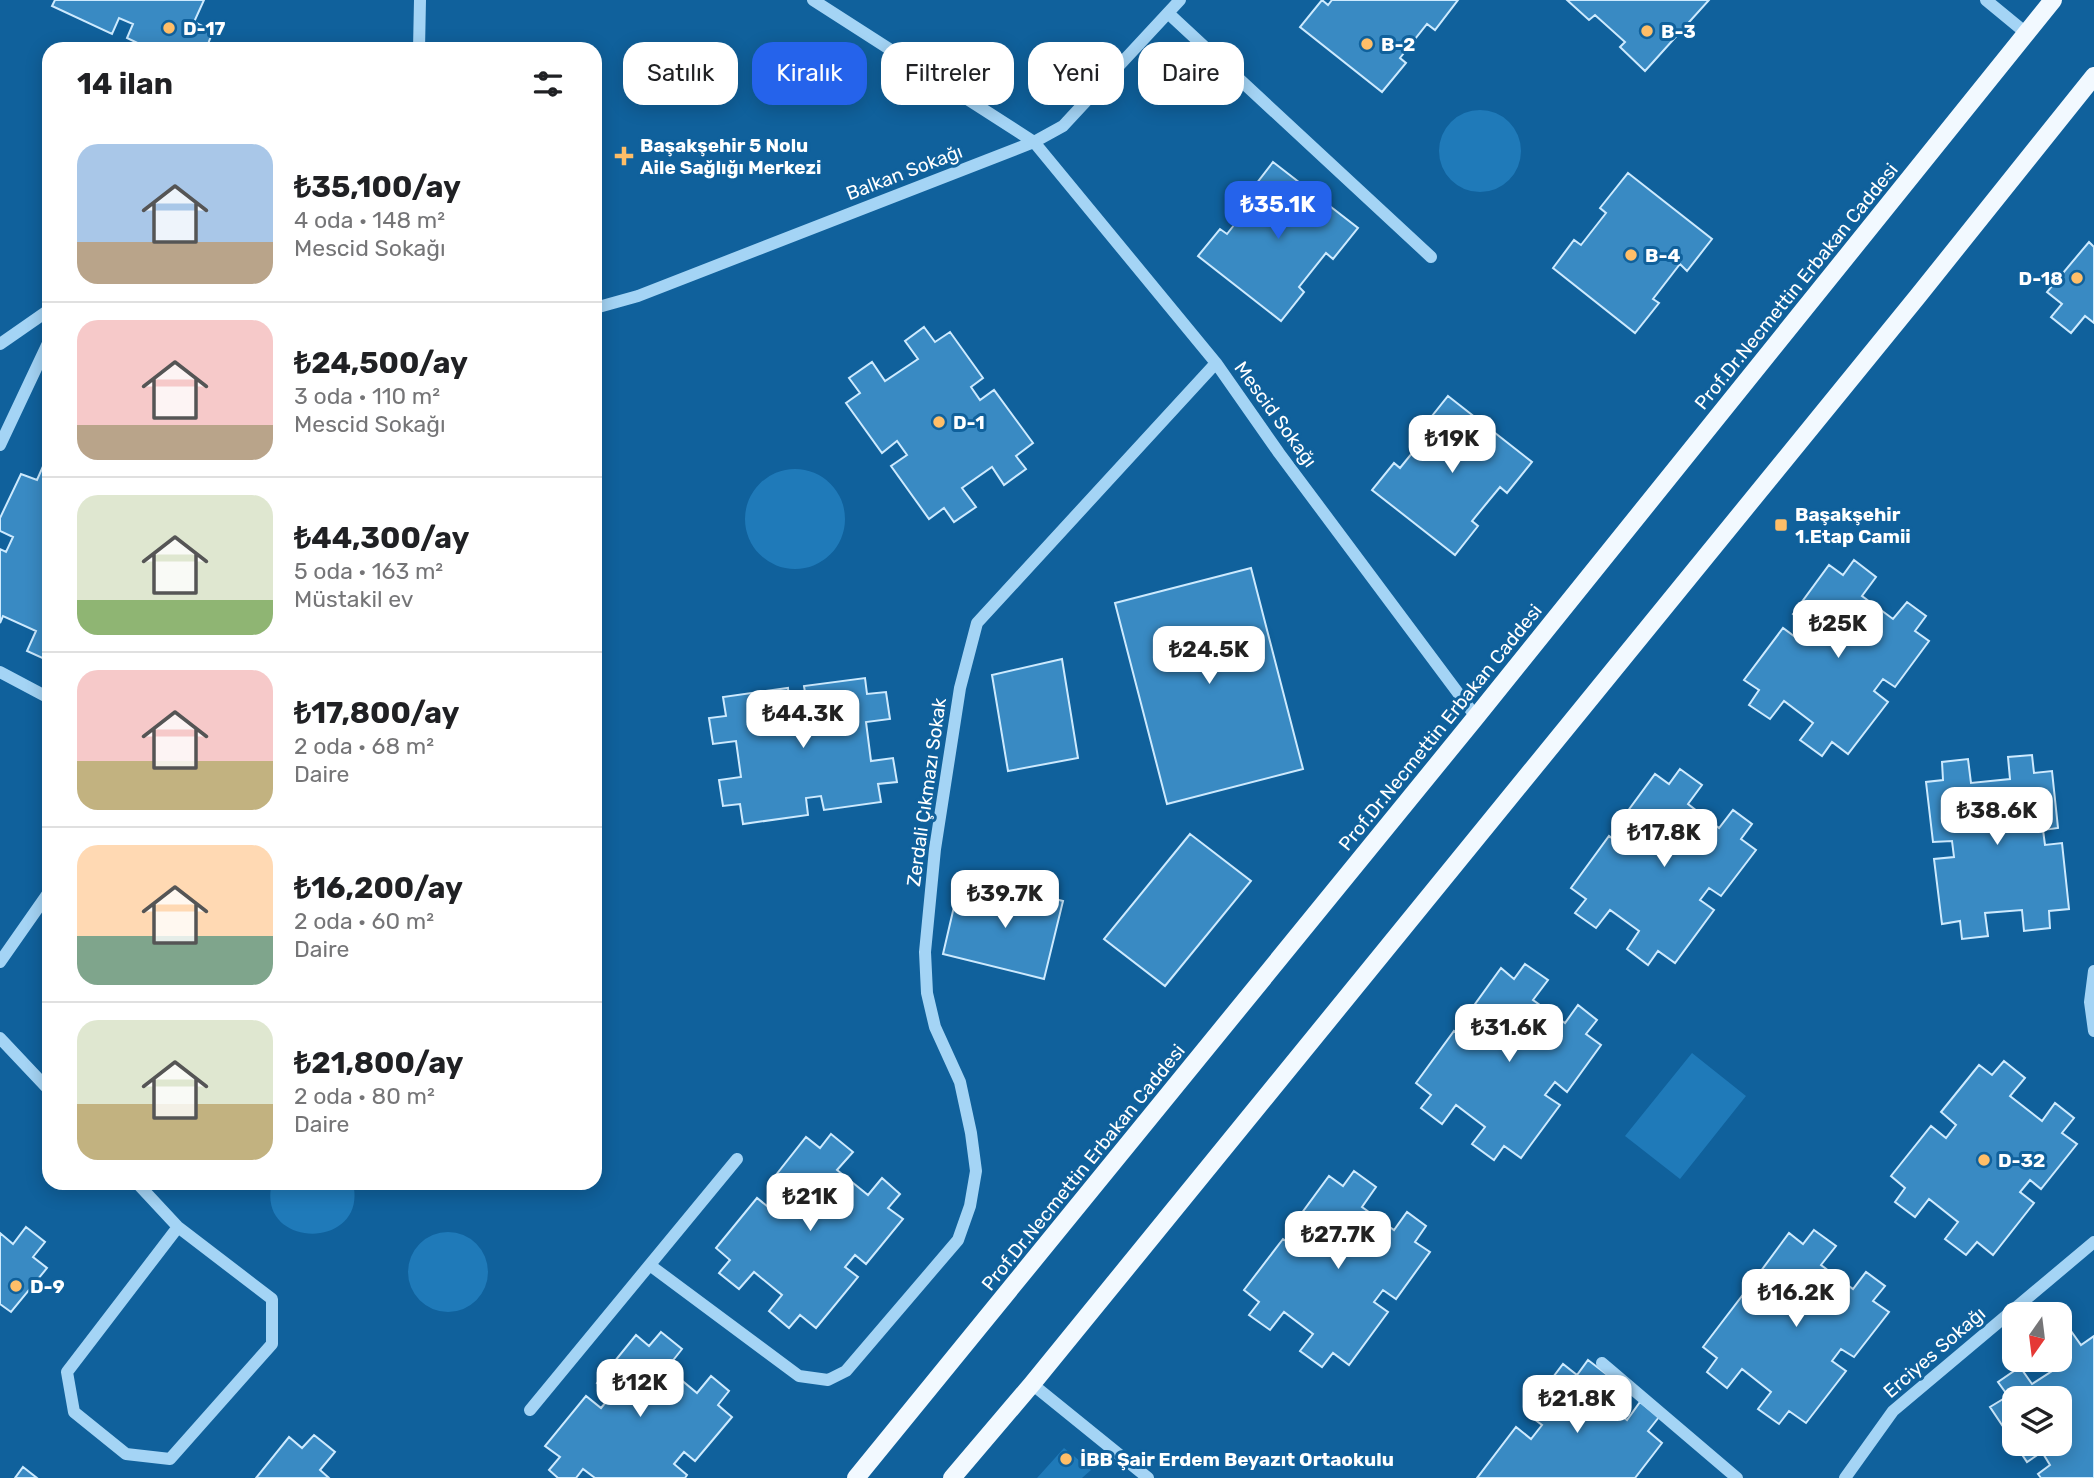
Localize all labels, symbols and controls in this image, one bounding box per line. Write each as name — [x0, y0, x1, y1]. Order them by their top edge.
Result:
place label: D-17 — [183, 17, 226, 40]
marker: D-17 — [161, 20, 177, 36]
place label: B-3 — [1661, 20, 1696, 43]
marker: B-3 — [1639, 23, 1655, 39]
place label: B-2 — [1381, 33, 1415, 56]
marker: B-2 — [1359, 36, 1375, 52]
chip: Satılık — [623, 42, 738, 105]
chip: Kiralık — [752, 42, 867, 105]
chip: Filtreler — [881, 42, 1014, 105]
chip: Yeni — [1028, 42, 1124, 105]
chip: Daire — [1138, 42, 1244, 105]
icon: filters — [529, 65, 567, 103]
text: 14 ilan — [77, 66, 173, 102]
place label: Başakşehir 5 Nolu Aile Sağlığı Merkezi — [640, 134, 822, 179]
street label: Balkan Sokağı — [843, 140, 966, 205]
marker: Başakşehir 5 Nolu Aile Sağlığı Merkezi — [614, 146, 634, 166]
street label: Prof.Dr.Necmettin Erbakan Caddesi — [1690, 159, 1903, 414]
text: ₺35,100/ay — [294, 169, 461, 205]
icon: home — [133, 172, 217, 256]
pin: ₺35.1K — [1221, 182, 1335, 241]
text: ₺35.1K — [1241, 190, 1315, 218]
text: 4 oda · 148 m² — [294, 206, 445, 234]
text: Mescid Sokağı — [294, 234, 446, 262]
place label: B-4 — [1645, 244, 1680, 267]
marker: B-4 — [1623, 247, 1639, 263]
place label: D-18 — [2019, 267, 2063, 290]
marker: D-18 — [2069, 270, 2085, 286]
text: ₺24,500/ay — [294, 345, 468, 381]
icon: home — [133, 348, 217, 432]
street label: Mescid Sokağı — [1229, 357, 1322, 472]
text: 3 oda · 110 m² — [294, 382, 440, 410]
text: Mescid Sokağı — [294, 410, 446, 438]
place label: D-1 — [953, 411, 985, 434]
marker: D-1 — [931, 414, 947, 430]
pin: ₺19K — [1411, 416, 1493, 475]
text: ₺19K — [1425, 424, 1479, 452]
place label: Başakşehir 1.Etap Camii — [1795, 503, 1911, 548]
marker: Başakşehir 1.Etap Camii — [1773, 517, 1789, 533]
text: ₺44,300/ay — [294, 520, 469, 556]
icon: home — [133, 523, 217, 607]
text: 5 oda · 163 m² — [294, 557, 443, 585]
text: Müstakil ev — [294, 585, 413, 613]
street label: Prof.Dr.Necmettin Erbakan Caddesi — [1334, 600, 1547, 855]
pin: ₺25K — [1797, 600, 1879, 660]
text: ₺25K — [1809, 609, 1867, 637]
pin: ₺24.5K — [1152, 626, 1266, 686]
text: ₺24.5K — [1169, 635, 1249, 663]
pin: ₺44.3K — [746, 690, 860, 750]
text: ₺17,800/ay — [294, 695, 459, 731]
street label: Zerdali Çıkmazı Sokak — [902, 696, 951, 888]
icon: home — [133, 698, 217, 782]
text: ₺44.3K — [762, 699, 844, 727]
text: 2 oda · 68 m² — [294, 732, 434, 760]
text: Daire — [294, 760, 350, 788]
pin: ₺38.6K — [1940, 788, 2054, 847]
text: ₺38.6K — [1957, 796, 2037, 824]
pin: ₺17.8K — [1607, 810, 1721, 869]
text: ₺17.8K — [1627, 818, 1701, 846]
text: ₺16,200/ay — [294, 870, 463, 906]
pin: ₺39.7K — [948, 870, 1062, 930]
icon: home — [133, 873, 217, 957]
text: ₺39.7K — [967, 879, 1043, 907]
text: 2 oda · 60 m² — [294, 907, 434, 935]
text: Daire — [294, 935, 350, 963]
pin: ₺31.6K — [1452, 1004, 1566, 1064]
text: ₺31.6K — [1471, 1013, 1547, 1041]
street label: Prof.Dr.Necmettin Erbakan Caddesi — [977, 1040, 1190, 1295]
text: ₺21,800/ay — [294, 1045, 464, 1081]
icon: home — [133, 1048, 217, 1132]
text: 2 oda · 80 m² — [294, 1082, 435, 1110]
text: Daire — [294, 1110, 350, 1138]
place label: D-32 — [1998, 1149, 2045, 1172]
marker: D-32 — [1976, 1152, 1992, 1168]
pin: ₺21K — [769, 1174, 851, 1233]
text: ₺21K — [783, 1182, 837, 1210]
pin: ₺27.7K — [1281, 1212, 1395, 1271]
text: ₺27.7K — [1301, 1220, 1375, 1248]
pin: ₺16.2K — [1739, 1270, 1853, 1329]
place label: D-9 — [30, 1275, 65, 1298]
marker: D-9 — [8, 1278, 24, 1294]
text: ₺16.2K — [1758, 1278, 1834, 1306]
street label: Erciyes Sokağı — [1879, 1302, 1990, 1403]
north arrow — [2002, 1302, 2072, 1372]
map controls — [2002, 1302, 2072, 1456]
pin: ₺12K — [599, 1360, 681, 1419]
text: ₺12K — [613, 1368, 667, 1396]
pin: ₺21.8K — [1520, 1376, 1634, 1435]
text: ₺21.8K — [1539, 1384, 1615, 1412]
button: layers — [2002, 1386, 2072, 1456]
place label: İBB Şair Erdem Beyazıt Ortaokulu — [1080, 1448, 1394, 1471]
marker: İBB Şair Erdem Beyazıt Ortaokulu — [1058, 1451, 1074, 1467]

